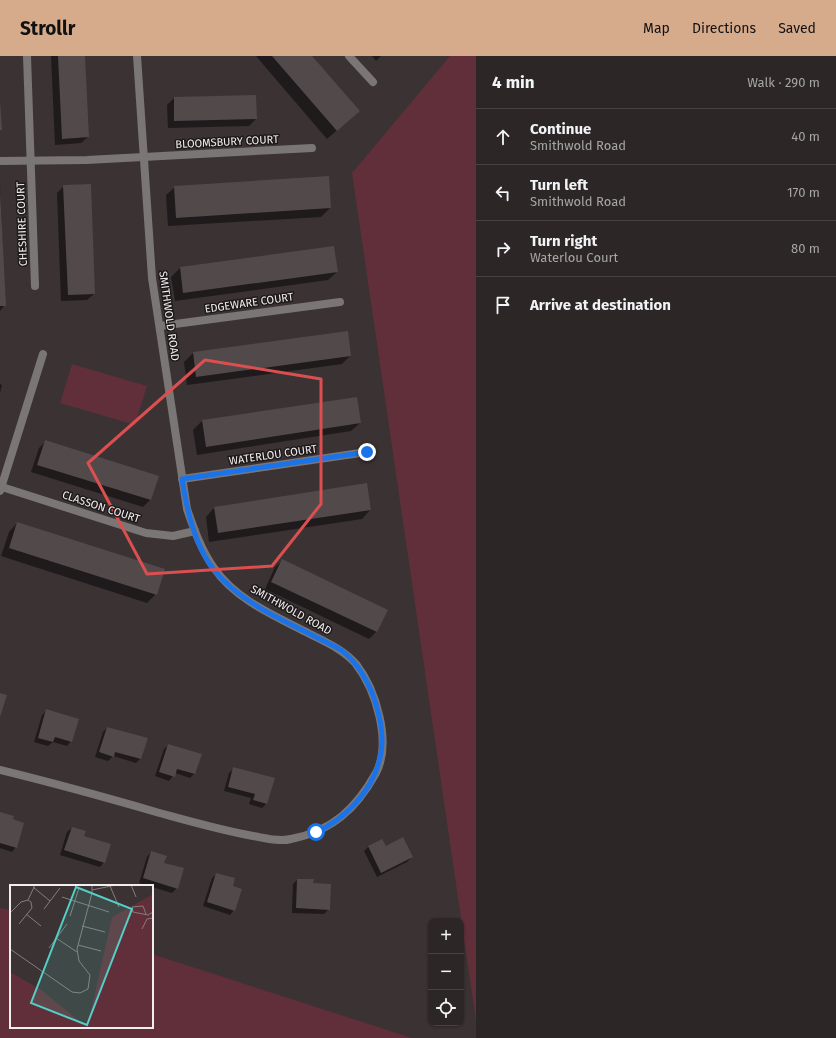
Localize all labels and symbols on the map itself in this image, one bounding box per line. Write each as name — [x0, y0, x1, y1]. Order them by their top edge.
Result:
street label: BLOOMSBURY COURT — [175, 133, 279, 151]
street label: CHESHIRE COURT — [14, 181, 30, 266]
street label: SMITHWOLD ROAD — [156, 270, 182, 362]
street label: EDGEWARE COURT — [204, 290, 295, 316]
street label: WATERLOU COURT — [228, 442, 318, 468]
route end — [358, 443, 376, 461]
street label: CLASSON COURT — [61, 488, 142, 526]
street label: SMITHWOLD ROAD — [248, 582, 334, 638]
route start — [307, 823, 325, 841]
inset map — [10, 885, 153, 1028]

